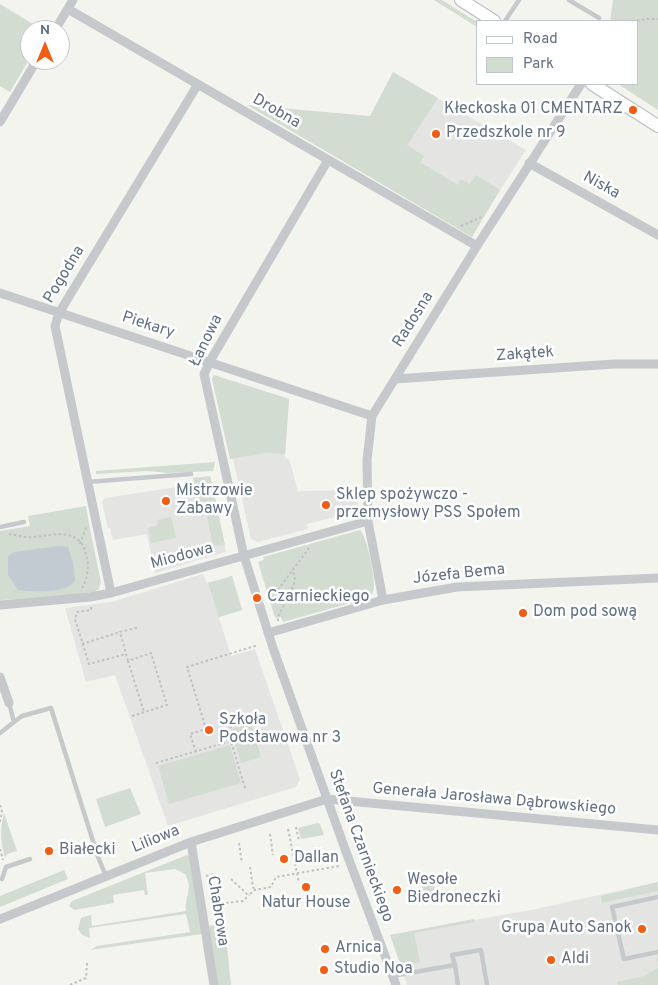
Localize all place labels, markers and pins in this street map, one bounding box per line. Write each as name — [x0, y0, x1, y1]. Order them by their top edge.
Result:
place label: Kłeckoska 01 CMENTARZ — [444, 100, 623, 120]
marker: Kłeckoska 01 CMENTARZ — [627, 104, 639, 116]
place label: Przedszkole nr 9 — [446, 124, 566, 144]
marker: Przedszkole nr 9 — [430, 128, 442, 140]
place label: Mistrzowie Zabawy — [176, 482, 253, 520]
place label: Sklep spożywczo - przemysłowy PSS Społem — [336, 486, 521, 524]
marker: Mistrzowie Zabawy — [160, 495, 172, 507]
marker: Sklep spożywczo - przemysłowy PSS Społem — [320, 499, 332, 511]
place label: Czarnieckiego — [267, 588, 369, 608]
marker: Czarnieckiego — [251, 592, 263, 604]
place label: Dom pod sową — [533, 603, 637, 623]
marker: Dom pod sową — [517, 607, 529, 619]
place label: Szkoła Podstawowa nr 3 — [219, 711, 341, 749]
marker: Szkoła Podstawowa nr 3 — [203, 724, 215, 736]
place label: Białecki — [59, 841, 116, 861]
marker: Białecki — [43, 845, 55, 857]
place label: Dallan — [294, 849, 339, 869]
marker: Dallan — [278, 853, 290, 865]
place label: Wesołe Biedroneczki — [407, 871, 501, 909]
marker: Natur House — [300, 881, 312, 893]
marker: Wesołe Biedroneczki — [391, 884, 403, 896]
place label: Natur House — [262, 894, 350, 914]
place label: Grupa Auto Sanok — [501, 919, 632, 939]
marker: Grupa Auto Sanok — [636, 923, 648, 935]
place label: Arnica — [335, 939, 381, 959]
marker: Arnica — [319, 943, 331, 955]
place label: Aldi — [561, 950, 589, 970]
marker: Aldi — [545, 954, 557, 966]
place label: Studio Noa — [334, 960, 413, 980]
marker: Studio Noa — [318, 964, 330, 976]

